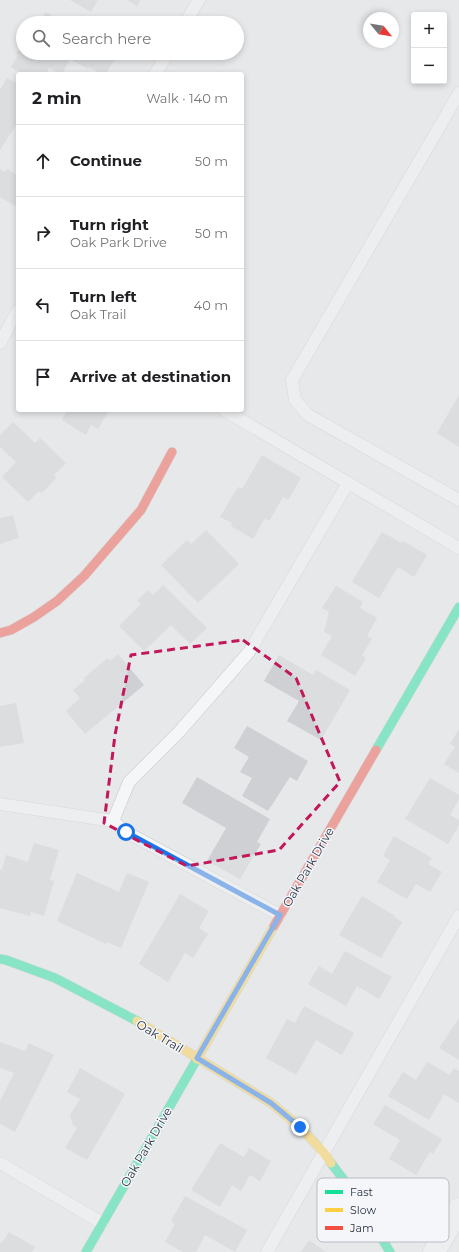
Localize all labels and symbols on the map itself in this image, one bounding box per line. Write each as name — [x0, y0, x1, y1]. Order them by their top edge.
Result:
north arrow — [363, 12, 399, 48]
route start — [117, 823, 135, 841]
street label: Oak Park Drive — [279, 825, 337, 909]
street label: Oak Trail — [134, 1016, 186, 1056]
street label: Oak Park Drive — [117, 1105, 175, 1189]
route end — [291, 1118, 309, 1136]
legend — [317, 1178, 449, 1242]
text: Fast — [350, 1185, 374, 1199]
text: Slow — [350, 1203, 376, 1217]
text: Jam — [349, 1221, 374, 1235]

